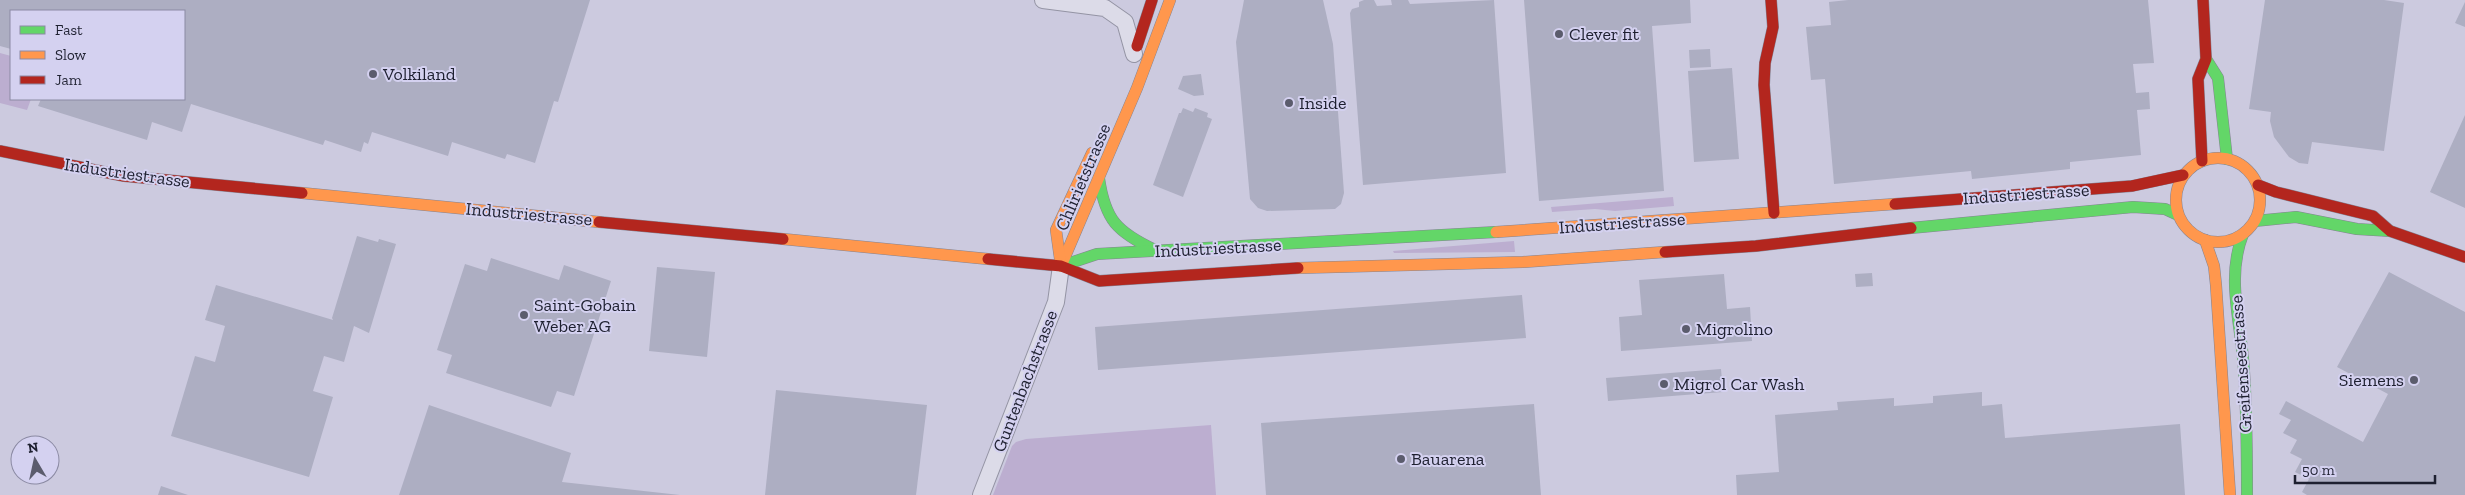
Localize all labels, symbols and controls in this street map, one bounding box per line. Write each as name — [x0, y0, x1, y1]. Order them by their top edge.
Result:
legend — [10, 10, 185, 100]
text: Fast — [55, 21, 83, 39]
place label: Clever fit — [1569, 23, 1639, 45]
marker: Clever fit — [1553, 28, 1565, 40]
text: Slow — [55, 46, 87, 64]
place label: Volkiland — [382, 63, 456, 85]
marker: Volkiland — [367, 68, 379, 80]
text: Jam — [55, 71, 82, 89]
place label: Inside — [1299, 92, 1346, 114]
marker: Inside — [1283, 97, 1295, 109]
street label: Chlirietstrasse — [1051, 120, 1115, 234]
street label: Industriestrasse — [63, 153, 191, 193]
street label: Industriestrasse — [1962, 179, 2090, 209]
street label: Industriestrasse — [465, 198, 593, 230]
street label: Industriestrasse — [1558, 208, 1686, 238]
street label: Industriestrasse — [1154, 234, 1282, 262]
place label: Saint-Gobain Weber AG — [534, 294, 637, 337]
street label: Greifenseestrasse — [2225, 295, 2257, 433]
street label: Guntenbachstrasse — [988, 307, 1062, 455]
marker: Saint-Gobain Weber AG — [518, 309, 530, 321]
place label: Migrolino — [1696, 318, 1773, 340]
marker: Migrolino — [1680, 323, 1692, 335]
place label: Siemens — [2339, 369, 2404, 391]
place label: Migrol Car Wash — [1674, 373, 1804, 395]
marker: Siemens — [2408, 374, 2420, 386]
marker: Migrol Car Wash — [1658, 378, 1670, 390]
north arrow — [10, 435, 60, 485]
text: N — [26, 438, 40, 457]
place label: Bauarena — [1411, 448, 1485, 470]
scale bar — [2295, 452, 2435, 484]
marker: Bauarena — [1395, 453, 1407, 465]
text: 50 m — [2302, 461, 2335, 479]

